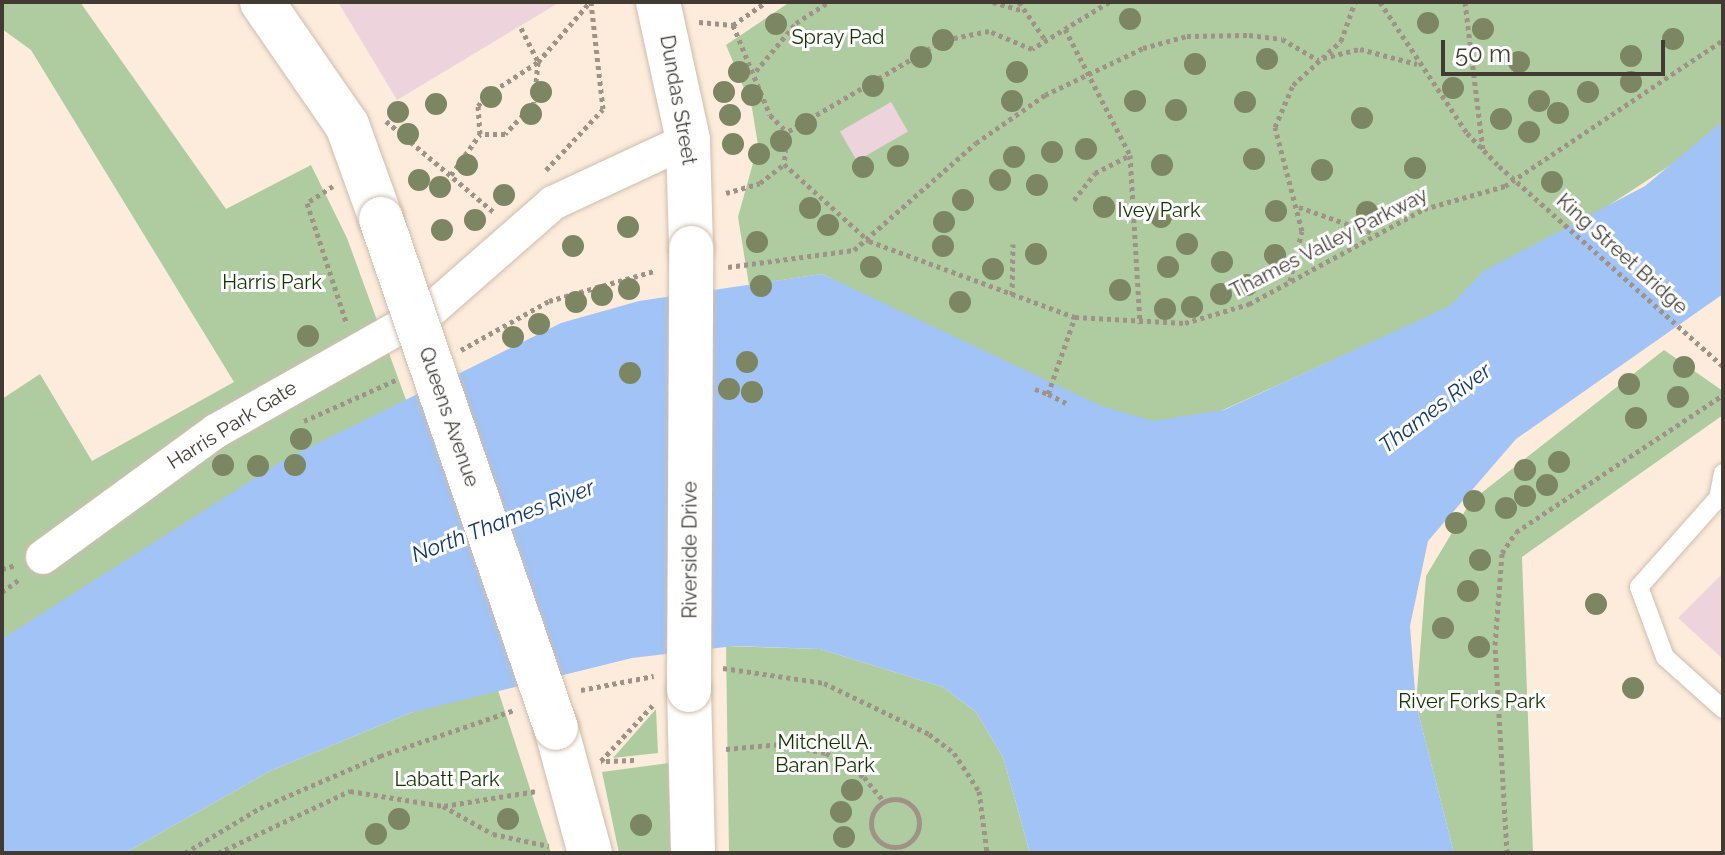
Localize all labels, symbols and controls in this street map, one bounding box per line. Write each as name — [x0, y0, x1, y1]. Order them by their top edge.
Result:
scale bar — [1445, 24, 1669, 74]
park label: Spray Pad — [791, 25, 885, 49]
street label: Dundas Street — [655, 33, 701, 167]
text: 50 m — [1455, 39, 1511, 68]
street label: Thames Valley Parkway — [1226, 182, 1432, 304]
street label: King Street Bridge — [1551, 189, 1693, 319]
park label: Ivey Park — [1117, 198, 1201, 222]
park label: Harris Park — [222, 270, 322, 294]
street label: Queens Avenue — [414, 344, 484, 490]
water label: Thames River — [1374, 357, 1496, 459]
street label: Harris Park Gate — [163, 376, 301, 474]
water label: North Thames River — [407, 474, 599, 568]
street label: Riverside Drive — [678, 481, 702, 619]
park label: River Forks Park — [1398, 689, 1546, 713]
park label: Mitchell A. Baran Park — [775, 731, 875, 778]
park label: Labatt Park — [394, 767, 500, 791]

